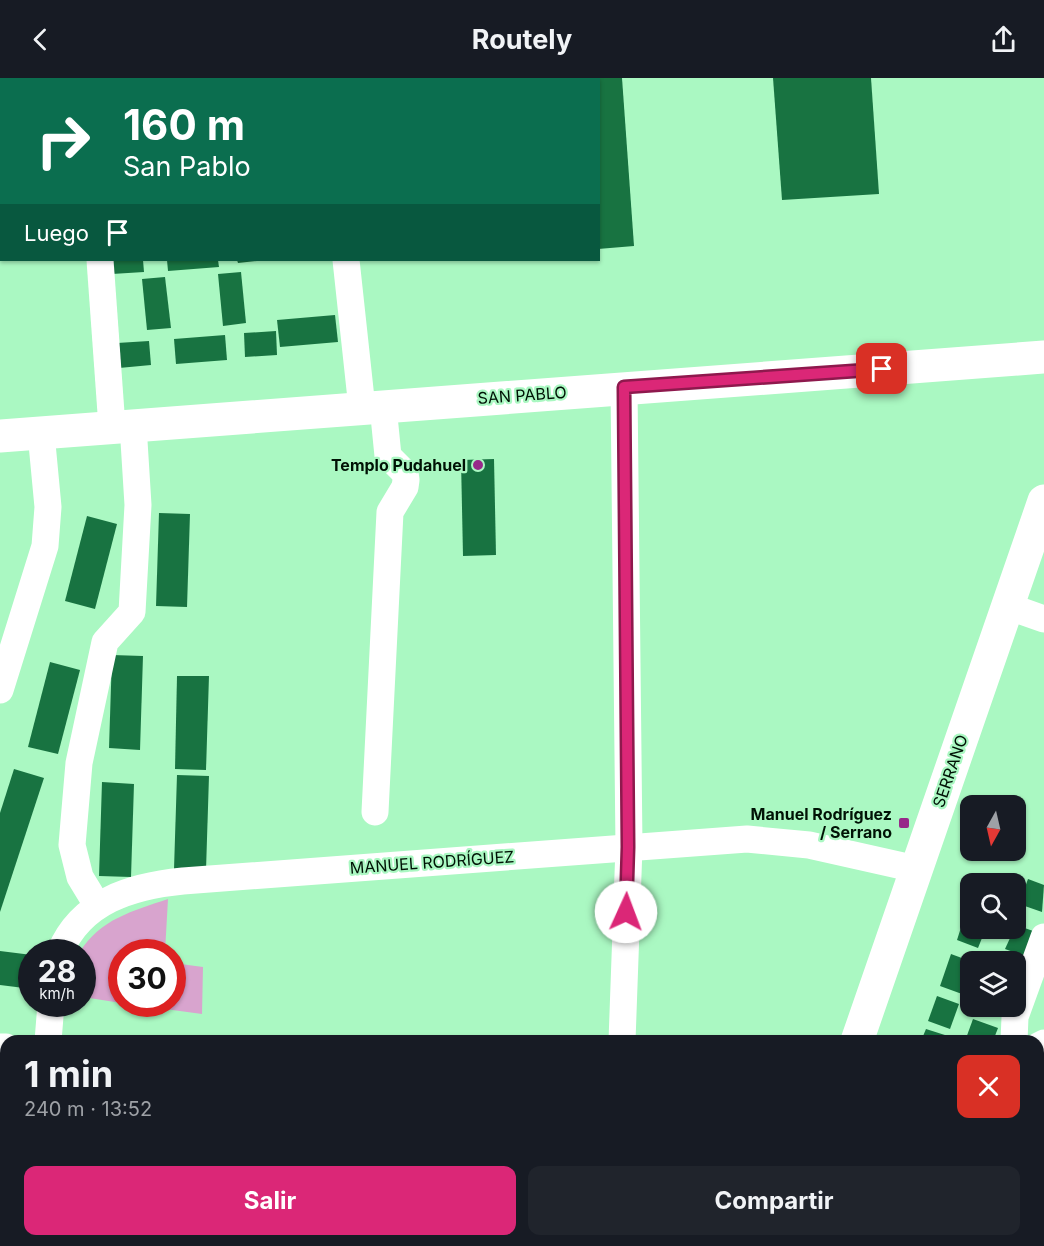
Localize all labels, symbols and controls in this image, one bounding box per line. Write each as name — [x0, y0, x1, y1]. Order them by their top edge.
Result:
icon: back — [24, 23, 57, 56]
text: Routely — [472, 23, 572, 56]
icon: share — [987, 23, 1020, 56]
text: 160 m — [123, 99, 245, 150]
icon: right — [24, 102, 102, 180]
text: San Pablo — [123, 150, 251, 183]
icon: arrive — [101, 216, 134, 249]
text: Luego — [24, 220, 89, 246]
pin — [856, 343, 907, 394]
icon: arrive — [865, 352, 898, 385]
street label: SAN PABLO — [477, 382, 567, 408]
place label: Templo Pudahuel — [331, 455, 466, 475]
marker: Templo Pudahuel — [471, 458, 485, 472]
street label: SERRANO — [928, 732, 972, 810]
north arrow — [960, 795, 1026, 861]
map controls — [960, 795, 1026, 1017]
place label: Manuel Rodríguez / Serrano — [751, 804, 892, 842]
marker: Manuel Rodríguez / Serrano — [897, 816, 911, 830]
street label: MANUEL RODRÍGUEZ — [349, 846, 515, 878]
button: search — [960, 873, 1026, 939]
position arrow — [594, 880, 658, 944]
speed limit sign: 30 — [108, 939, 186, 1017]
button: layers — [960, 951, 1026, 1017]
text: 28 — [38, 953, 76, 989]
text: km/h — [39, 984, 75, 1003]
text: 1 min — [24, 1052, 113, 1096]
button: close — [957, 1055, 1020, 1118]
text: 240 m · 13:52 — [24, 1097, 152, 1121]
button: Salir — [24, 1166, 516, 1235]
button: Compartir — [528, 1166, 1020, 1235]

